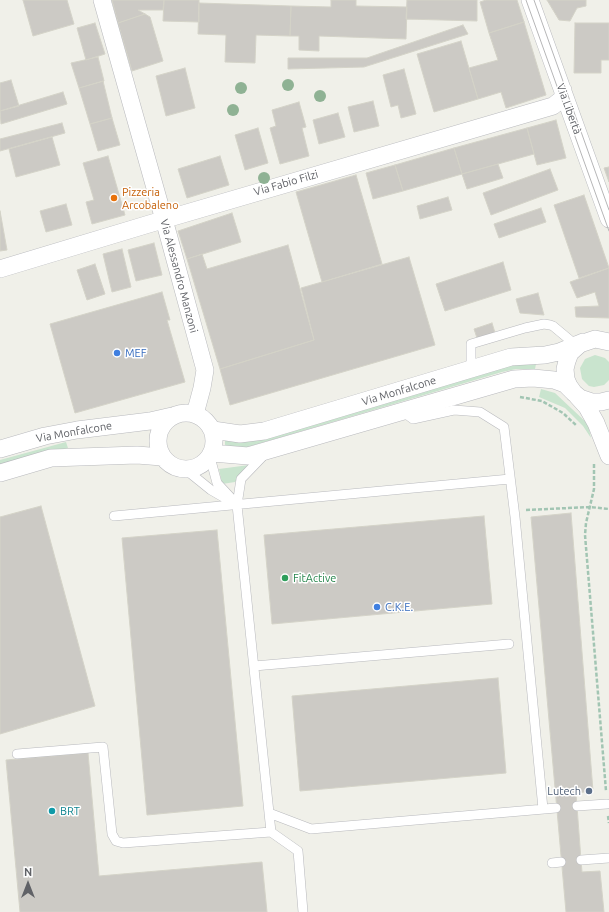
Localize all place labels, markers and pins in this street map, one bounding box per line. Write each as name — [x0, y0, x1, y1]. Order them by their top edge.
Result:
place label: Pizzeria Arcobaleno — [122, 185, 179, 211]
marker: Pizzeria Arcobaleno — [109, 193, 119, 203]
place label: MEF — [125, 346, 147, 360]
marker: MEF — [112, 348, 122, 358]
place label: FitActive — [293, 571, 336, 585]
marker: FitActive — [280, 573, 290, 583]
place label: C.K.E. — [385, 600, 413, 614]
marker: C.K.E. — [372, 602, 382, 612]
place label: Lutech — [547, 784, 581, 798]
marker: Lutech — [584, 786, 594, 796]
place label: BRT — [60, 804, 80, 818]
marker: BRT — [47, 806, 57, 816]

